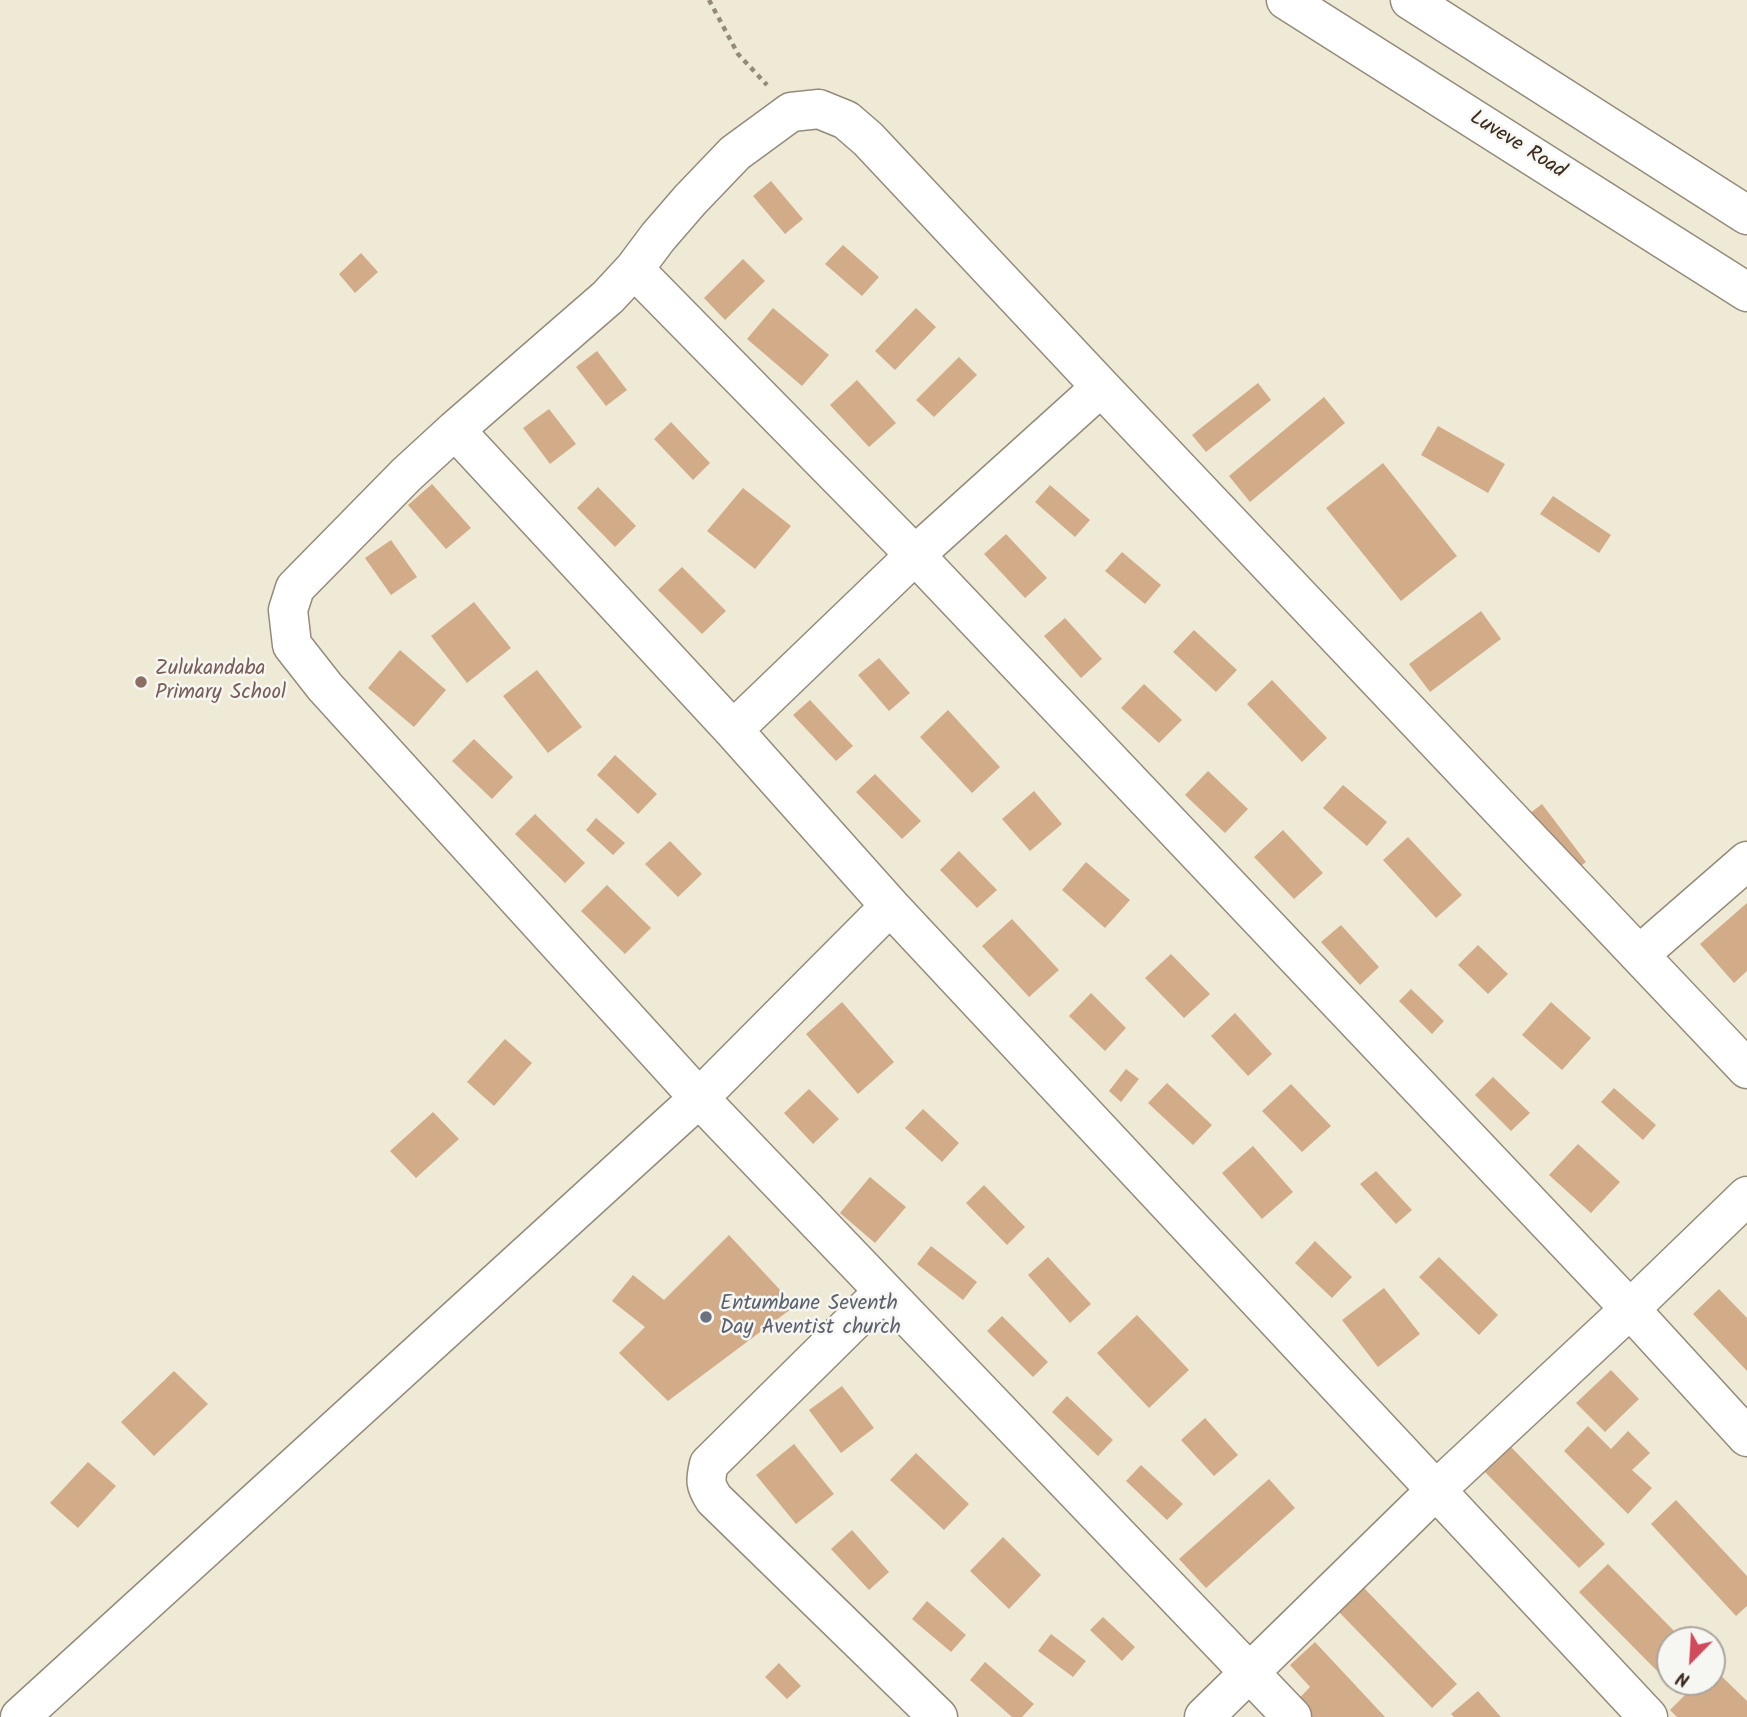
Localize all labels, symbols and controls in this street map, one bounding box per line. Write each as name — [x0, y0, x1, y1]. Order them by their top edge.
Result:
street label: Luveve Road — [1464, 107, 1570, 185]
place label: Zulukandaba Primary School — [155, 657, 286, 707]
marker: Zulukandaba Primary School — [133, 674, 149, 690]
place label: Entumbane Seventh Day Aventist church — [720, 1292, 901, 1342]
marker: Entumbane Seventh Day Aventist church — [698, 1309, 714, 1325]
north arrow — [1656, 1626, 1726, 1696]
text: N — [1672, 1662, 1695, 1695]

